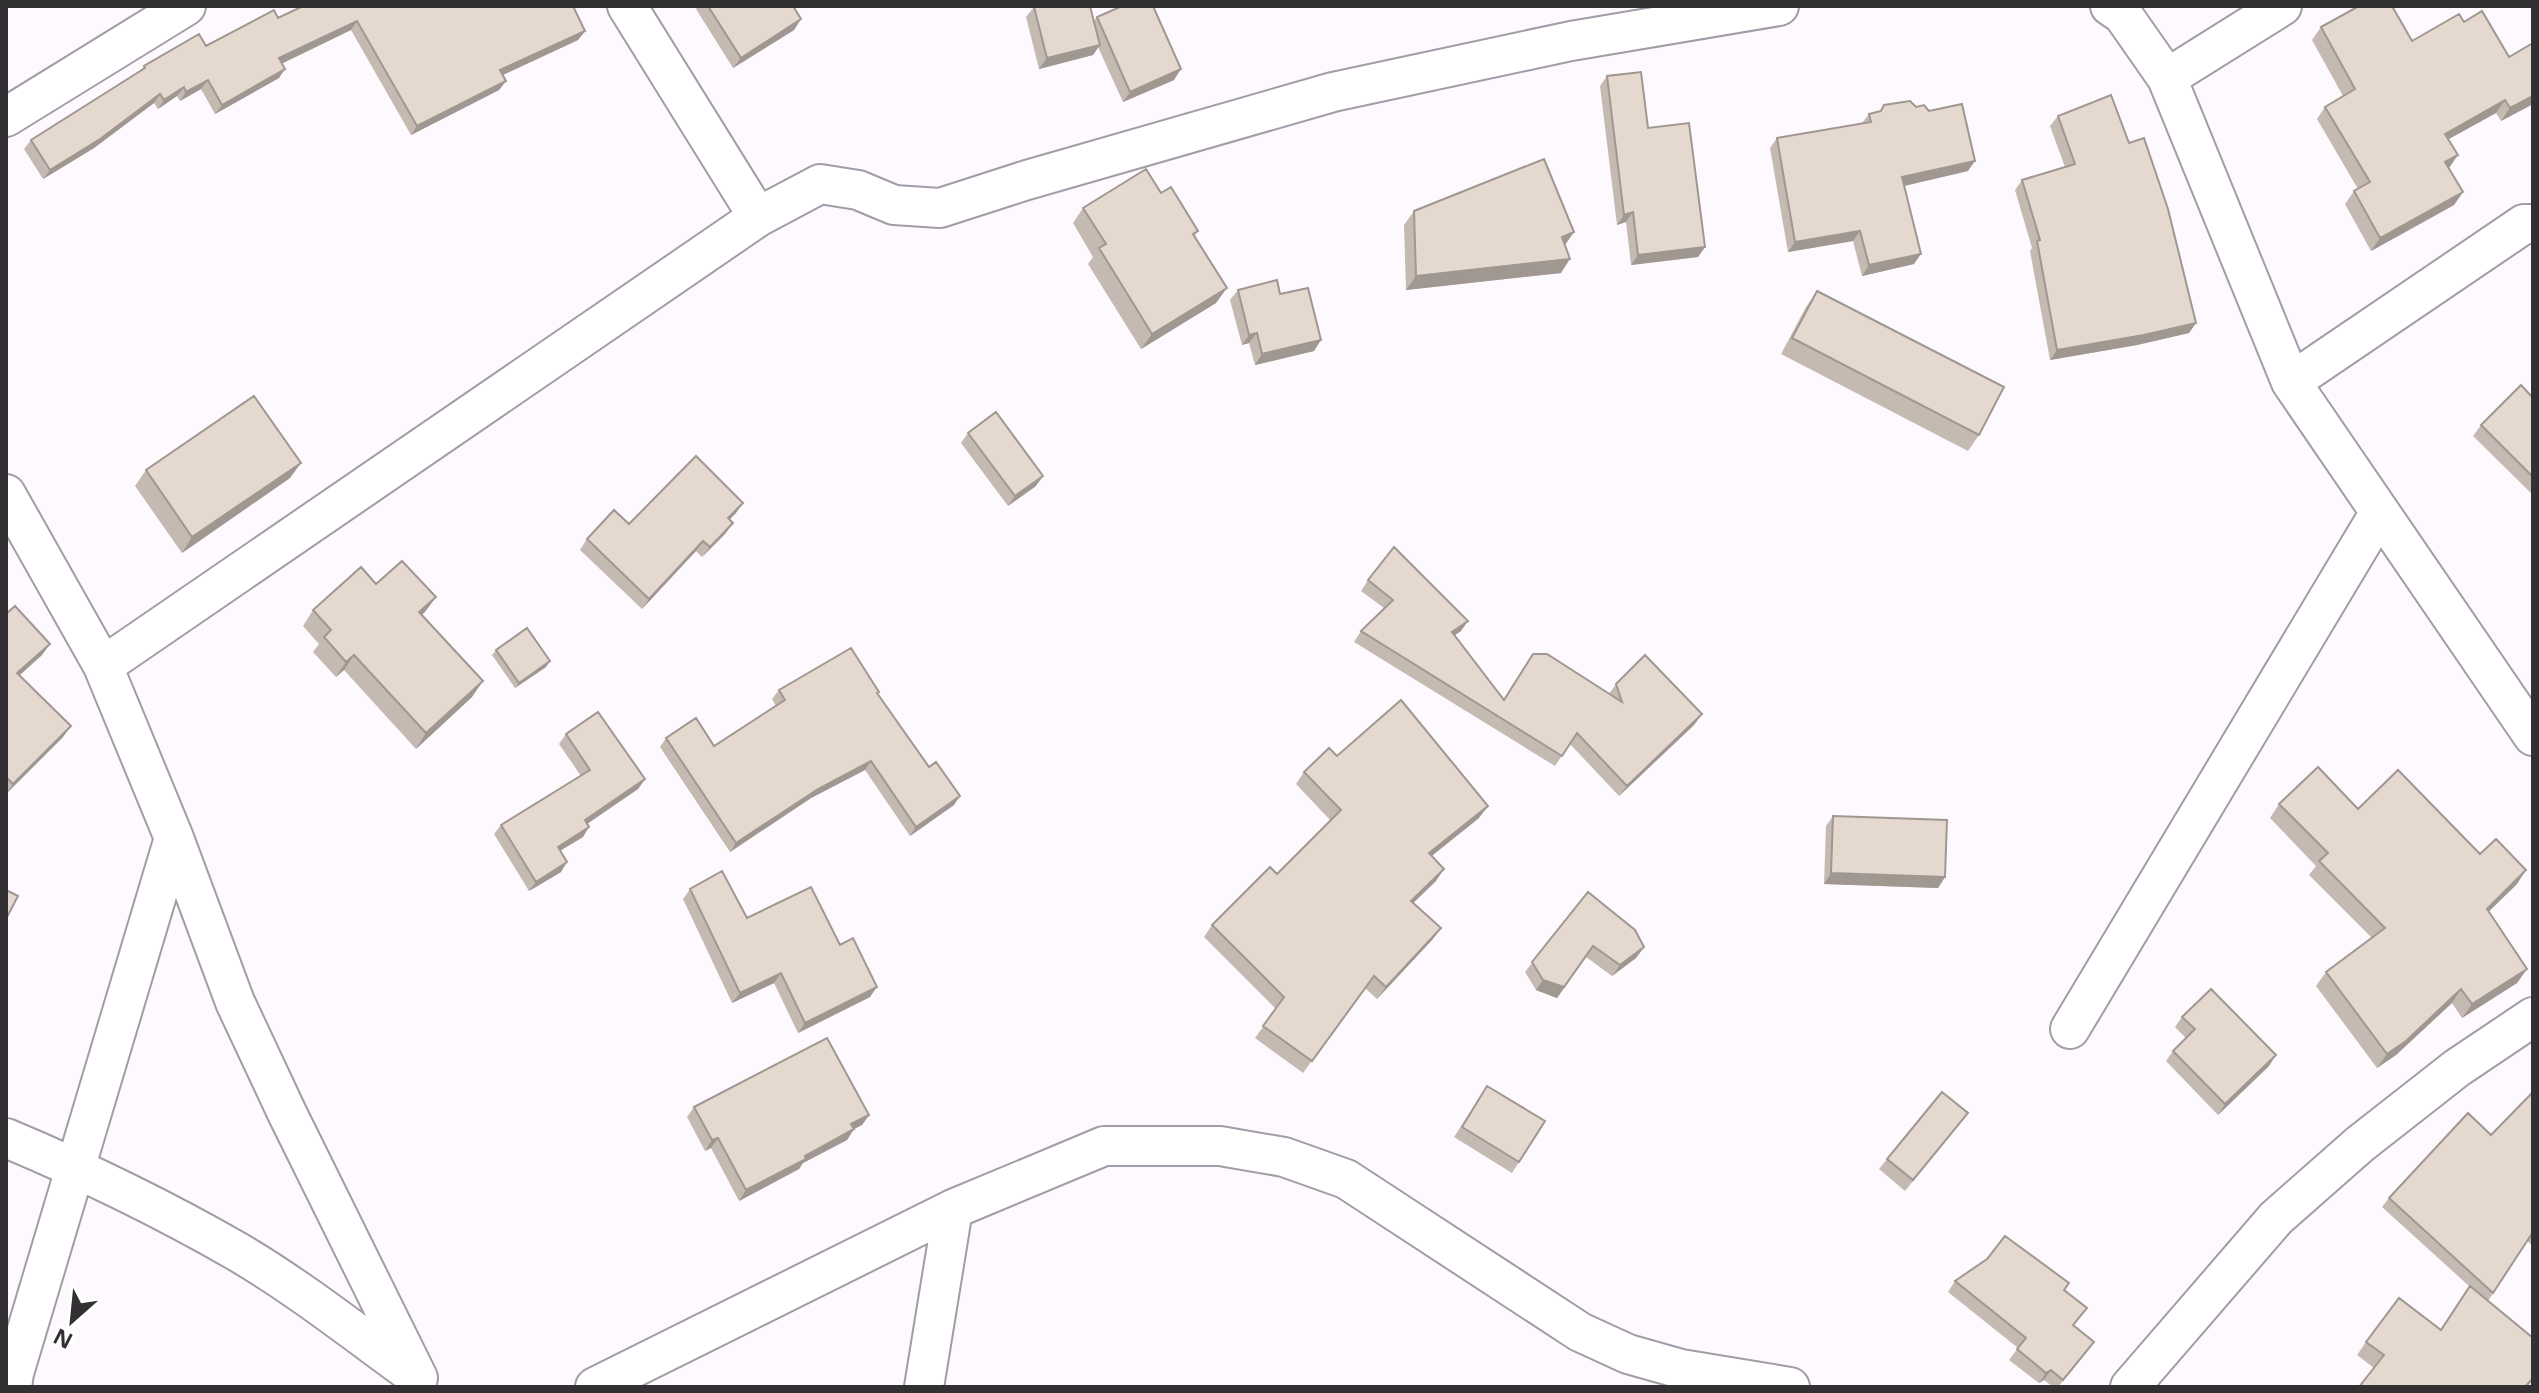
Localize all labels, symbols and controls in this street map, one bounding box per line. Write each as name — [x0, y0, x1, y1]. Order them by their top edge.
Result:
north arrow — [32, 1281, 112, 1361]
text: N — [48, 1322, 77, 1357]

